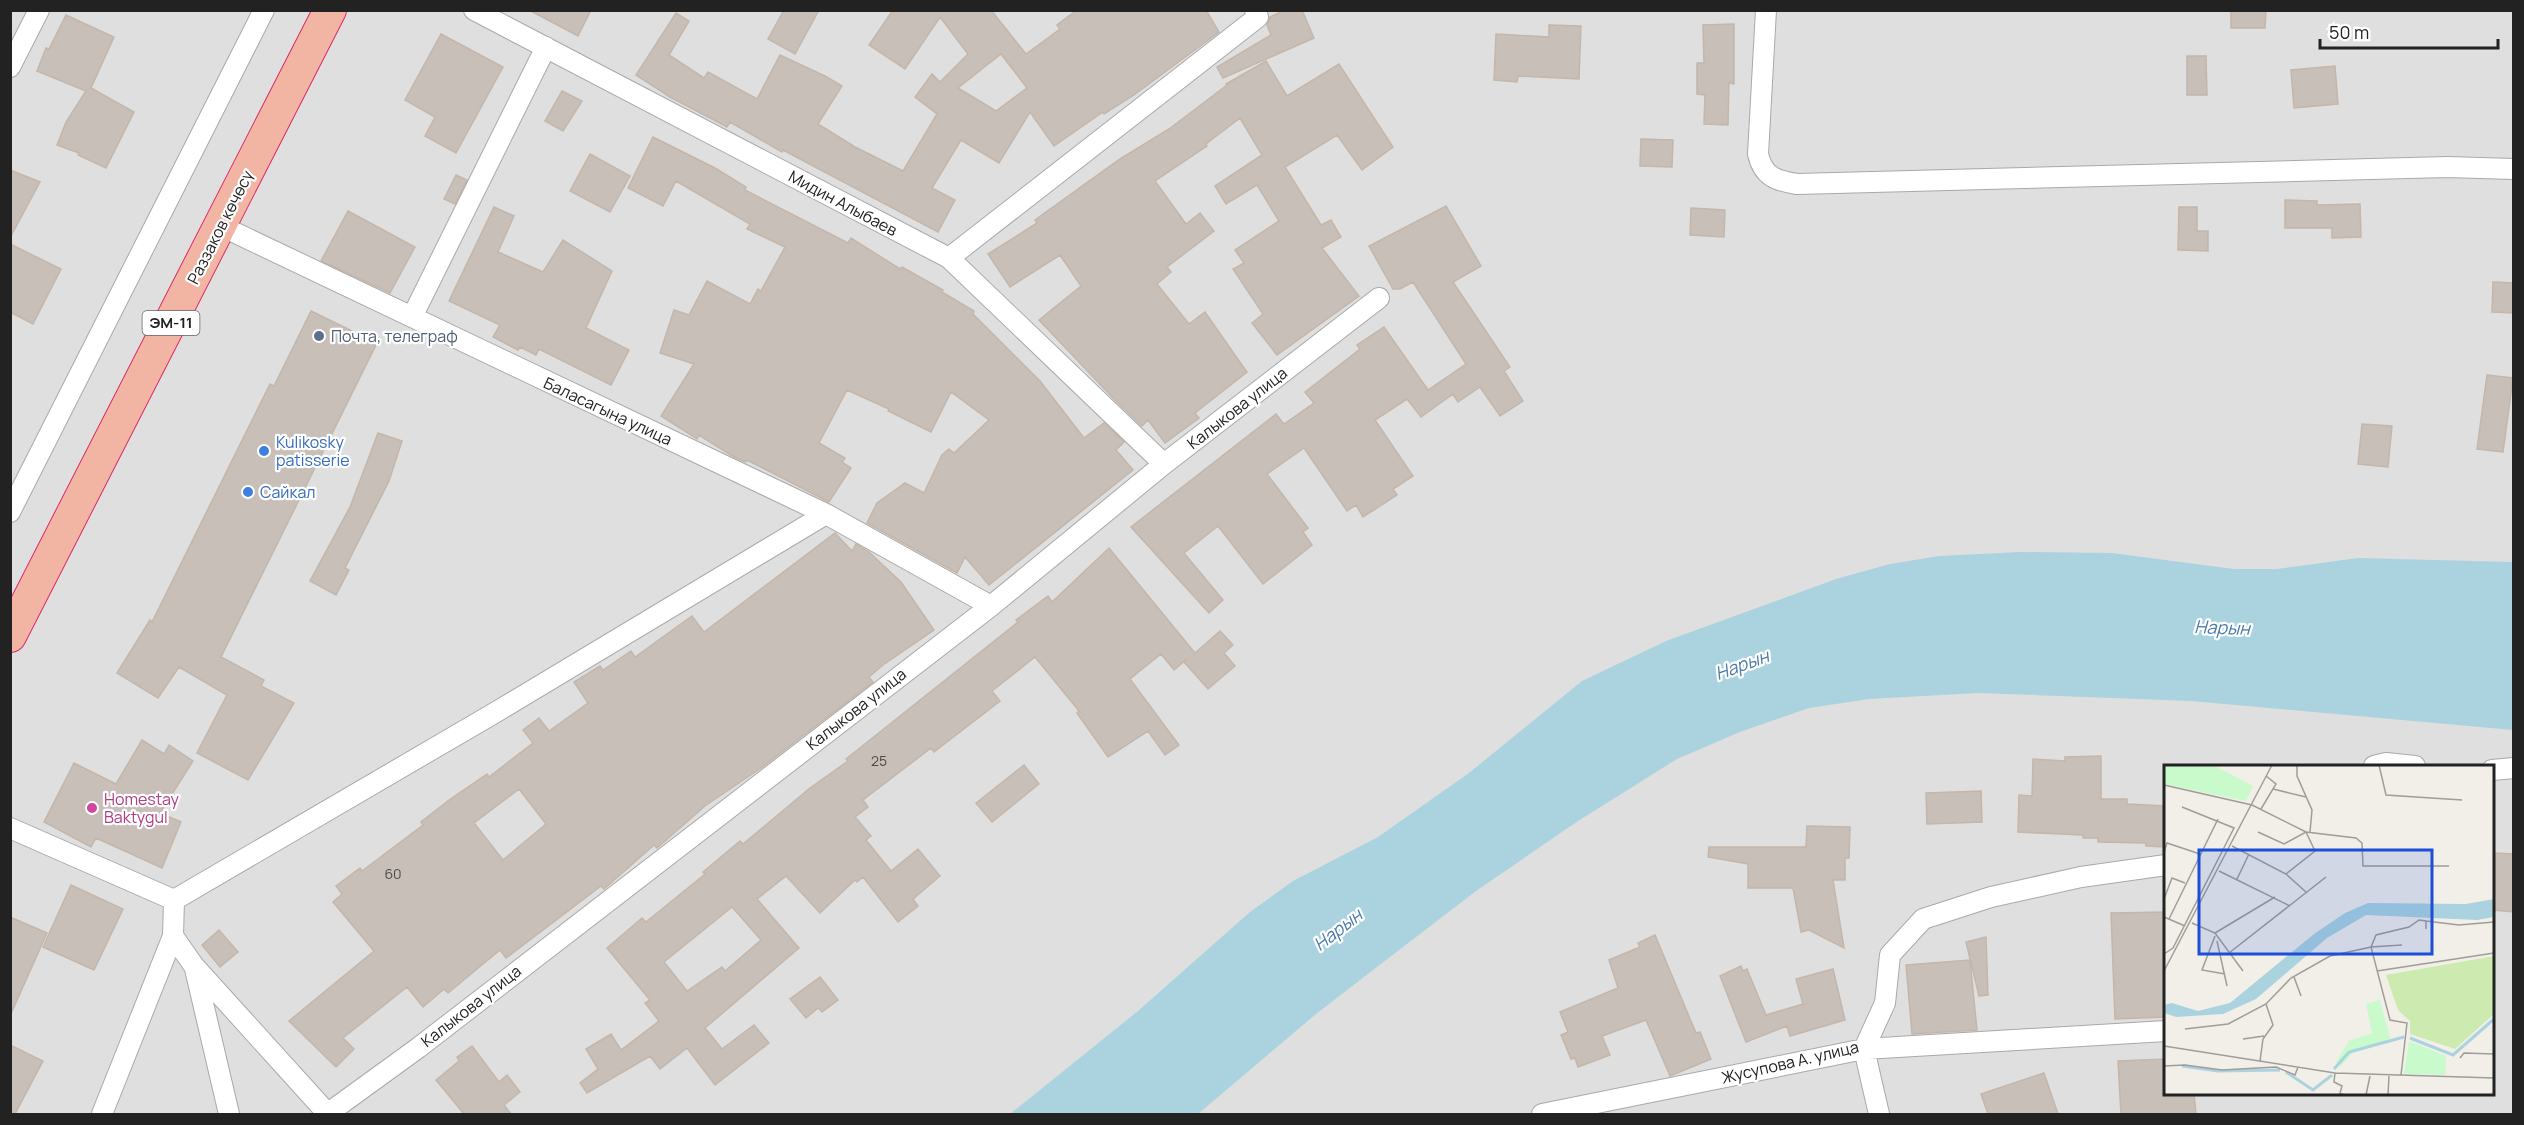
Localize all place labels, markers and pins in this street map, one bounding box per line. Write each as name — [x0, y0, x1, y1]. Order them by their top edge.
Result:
place label: Почта, телеграф — [331, 325, 458, 347]
marker: Почта, телеграф — [312, 329, 326, 343]
place label: Kulikosky patisserie — [276, 431, 350, 471]
marker: Kulikosky patisserie — [257, 444, 271, 458]
place label: Сайкал — [260, 481, 315, 503]
marker: Сайкал — [241, 485, 255, 499]
place label: Homestay Baktygul — [104, 788, 179, 828]
marker: Homestay Baktygul — [85, 801, 99, 815]

